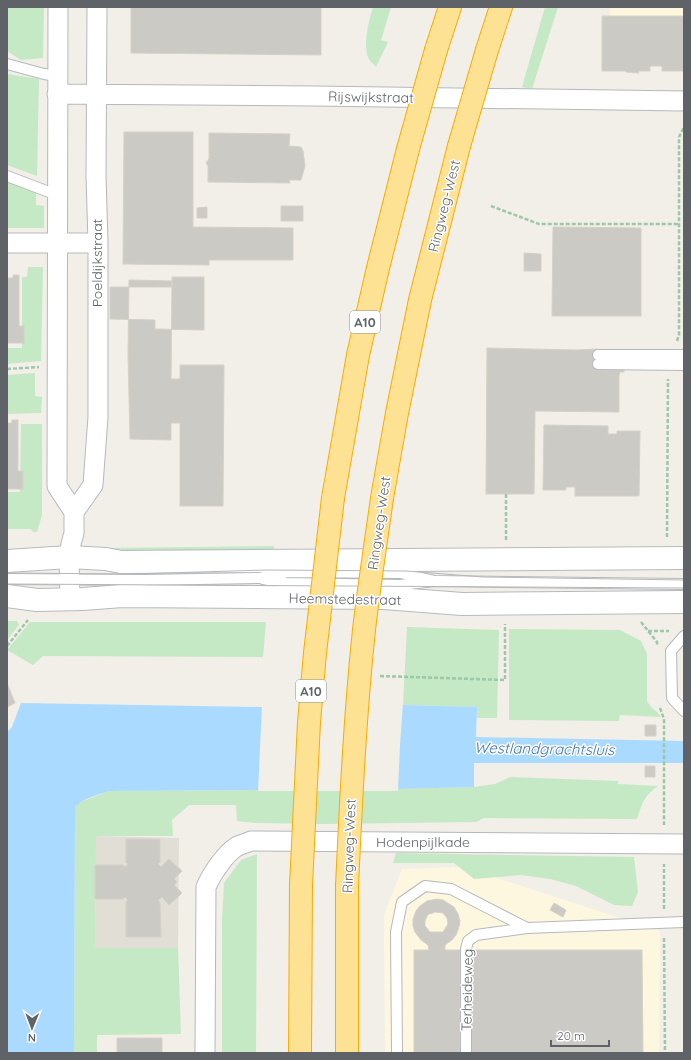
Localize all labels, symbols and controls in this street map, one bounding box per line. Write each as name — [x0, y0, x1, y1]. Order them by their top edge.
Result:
street label: Rijswijkstraat — [328, 87, 414, 107]
street label: Ringweg-West — [424, 158, 464, 254]
street label: Poeldijkstraat — [88, 218, 106, 307]
road number: A10 — [350, 311, 380, 333]
street label: Ringweg-West — [364, 475, 395, 571]
street label: Heemstedestraat — [289, 589, 402, 609]
road number: A10 — [296, 680, 326, 702]
water label: Westlandgrachtsluis — [474, 738, 615, 759]
street label: Ringweg-West — [338, 798, 360, 893]
street label: Hodenpijlkade — [376, 833, 470, 851]
street label: Terheideweg — [457, 949, 477, 1031]
north arrow — [12, 1008, 52, 1048]
scale bar — [551, 1022, 609, 1048]
text: 20 m — [557, 1028, 585, 1043]
text: N — [28, 1031, 36, 1045]

